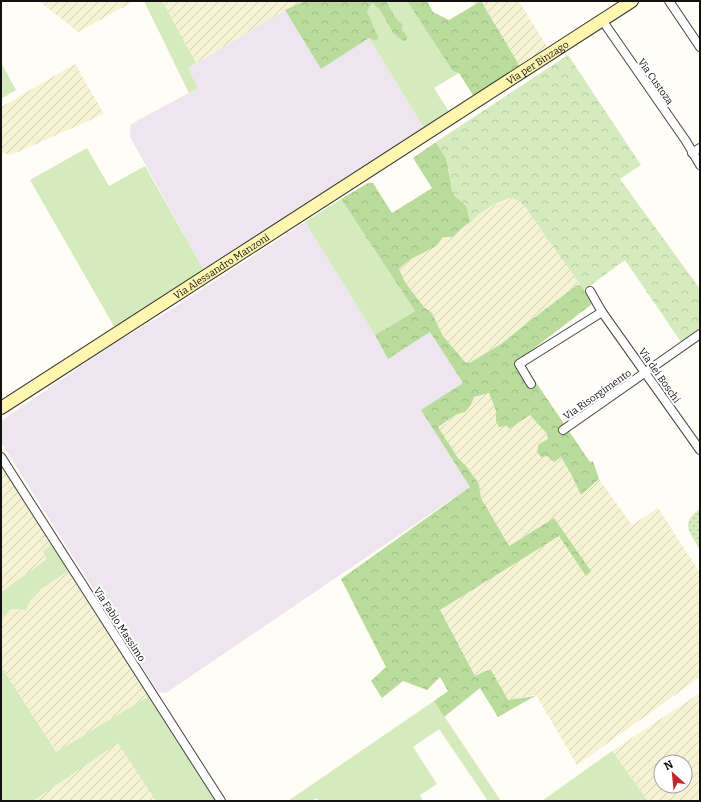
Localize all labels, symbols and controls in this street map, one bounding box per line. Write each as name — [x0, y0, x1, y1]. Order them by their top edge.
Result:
street label: Via per Binzago — [504, 38, 571, 88]
street label: Via Custoza — [635, 56, 676, 107]
street label: Via Alessandro Manzoni — [171, 231, 272, 302]
street label: Via dei Boschi — [636, 346, 683, 405]
street label: Via Risorgimento — [561, 367, 634, 423]
street label: Via Fabio Massimo — [91, 585, 148, 664]
north arrow — [653, 754, 693, 794]
text: N — [662, 758, 676, 773]

